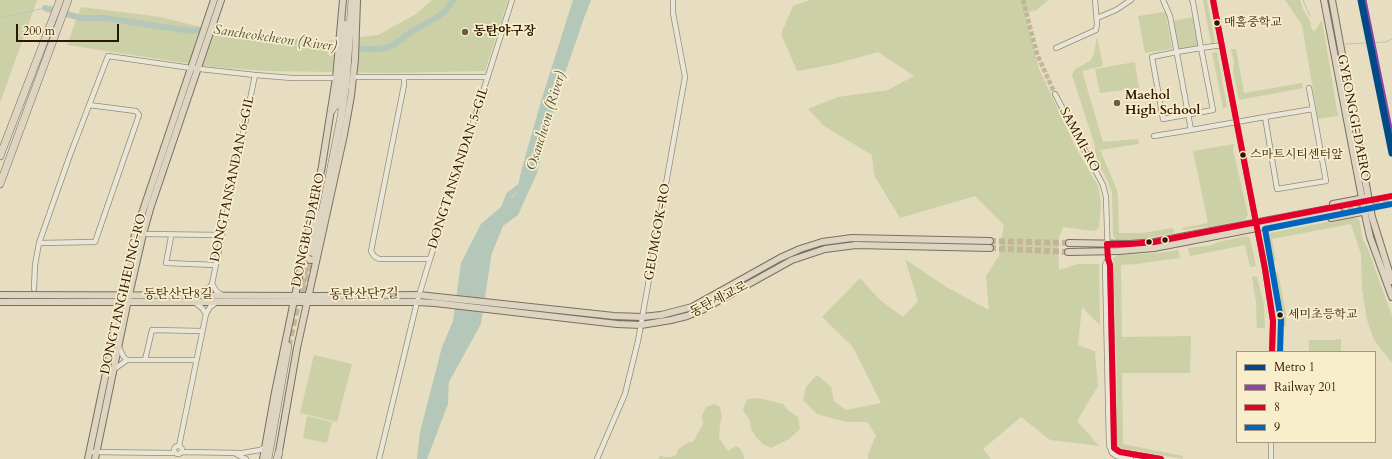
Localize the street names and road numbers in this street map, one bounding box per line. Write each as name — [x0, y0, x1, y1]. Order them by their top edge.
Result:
street label: GYEONGGI-DAERO — [1333, 53, 1373, 183]
street label: DONGTANSANDAN 5-GIL — [425, 85, 493, 251]
street label: DONGTANSANDAN 6-GIL — [208, 95, 258, 263]
street label: SAMMI-RO — [1056, 105, 1102, 175]
street label: DONGBU-DAERO — [289, 171, 329, 289]
street label: GEUMGOK-RO — [642, 182, 674, 282]
street label: DONGTANGIHEUNG-RO — [98, 212, 150, 376]
street label: 동탄세교로 — [687, 279, 751, 321]
street label: 동탄산단8길 — [143, 287, 213, 303]
street label: 동탄산단7길 — [329, 287, 399, 303]

